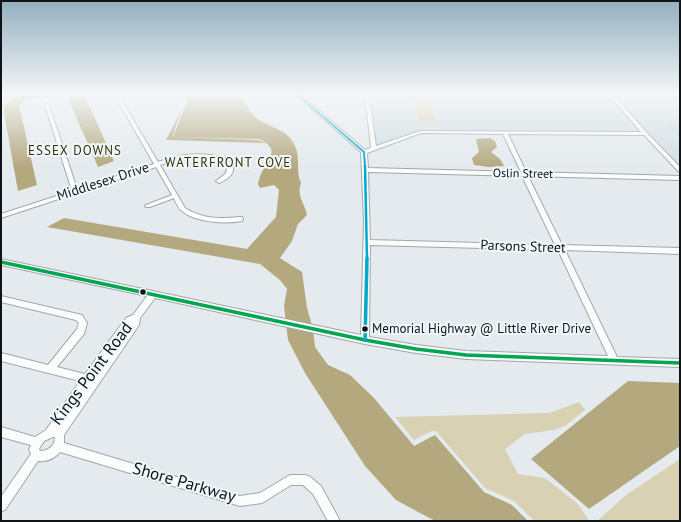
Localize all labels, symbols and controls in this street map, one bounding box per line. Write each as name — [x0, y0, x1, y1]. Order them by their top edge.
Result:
district label: ESSEX DOWNS — [28, 143, 122, 159]
district label: WATERFRONT COVE — [165, 155, 291, 171]
street label: Middlesex Drive — [55, 159, 151, 205]
street label: Oslin Street — [493, 166, 553, 182]
street label: Parsons Street — [480, 237, 566, 257]
unlabelled marker — [138, 287, 148, 297]
street label: Kings Point Road — [47, 319, 137, 429]
place label: Memorial Highway @ Little River Drive — [372, 321, 591, 337]
marker: Memorial Highway @ Little River Drive — [360, 324, 370, 334]
street label: Shore Parkway — [130, 459, 238, 507]

